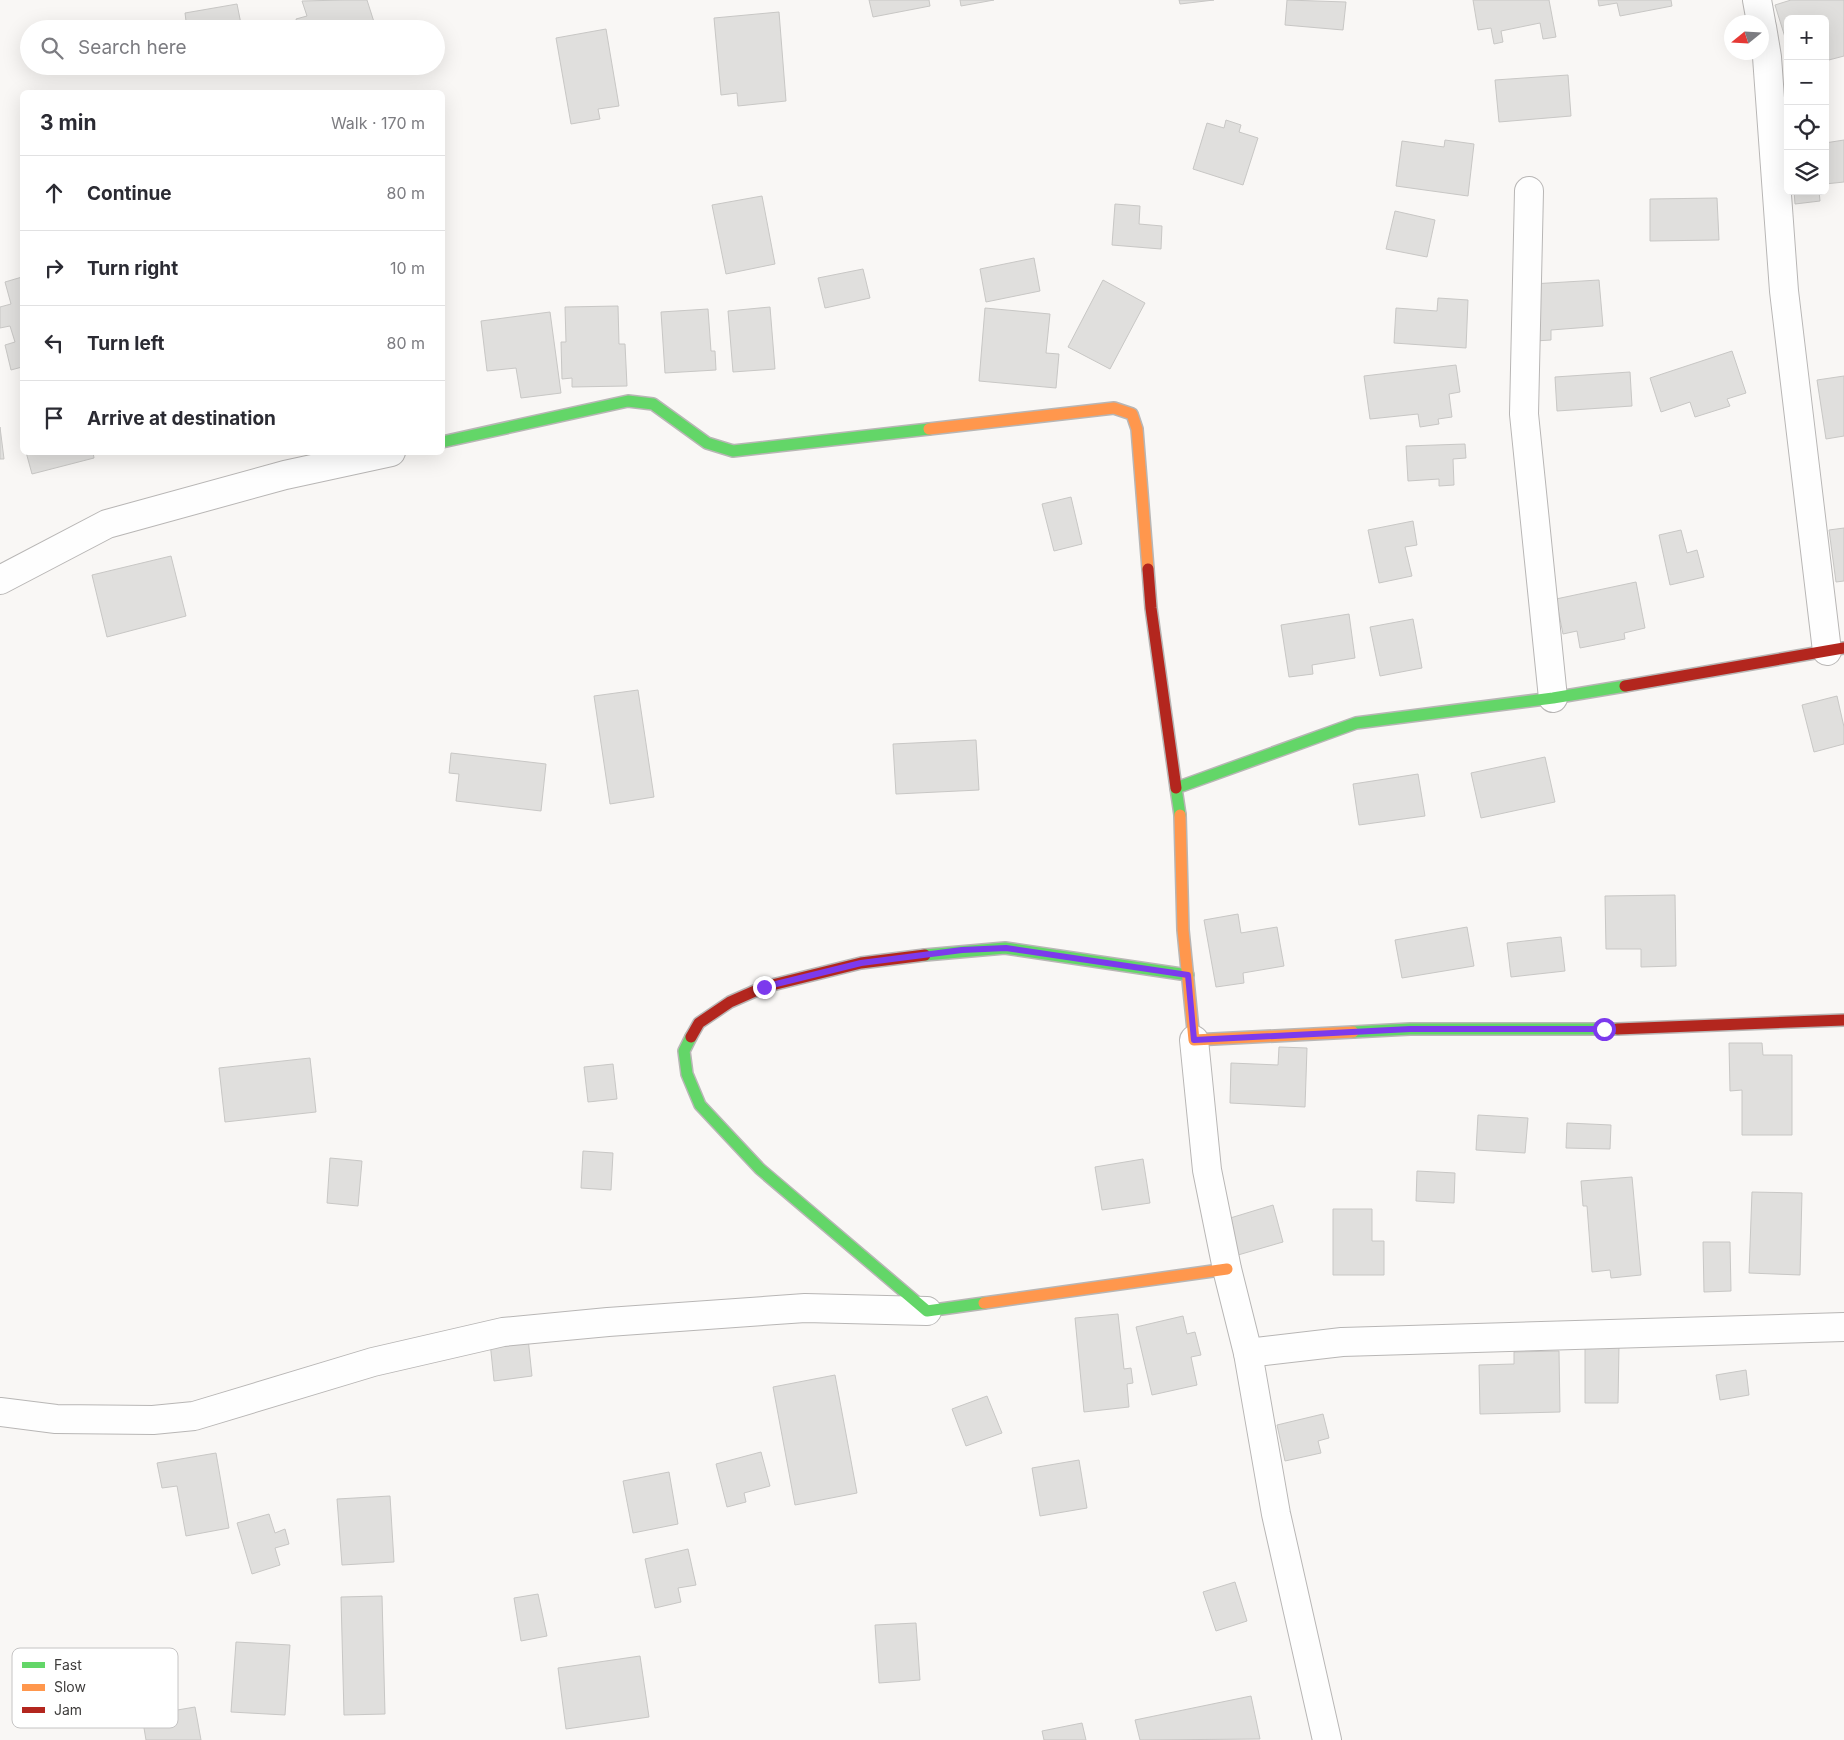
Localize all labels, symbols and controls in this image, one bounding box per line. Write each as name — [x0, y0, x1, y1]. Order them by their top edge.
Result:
north arrow — [1724, 15, 1769, 60]
map controls — [1784, 15, 1829, 195]
button: + — [1784, 15, 1829, 60]
search box — [20, 20, 445, 75]
icon: search — [38, 34, 66, 62]
text: Search here — [78, 36, 187, 59]
button: − — [1784, 60, 1829, 105]
button: locate — [1784, 105, 1829, 150]
text: 3 min — [40, 110, 96, 135]
text: Walk · 170 m — [331, 113, 425, 133]
button: layers — [1784, 150, 1829, 195]
icon: ahead — [40, 179, 68, 207]
text: Continue — [87, 182, 172, 205]
text: 80 m — [386, 183, 425, 203]
icon: right — [40, 254, 68, 282]
text: Turn right — [87, 257, 178, 280]
text: 10 m — [390, 258, 425, 278]
icon: left — [40, 329, 68, 357]
text: Turn left — [87, 332, 165, 355]
text: 80 m — [386, 333, 425, 353]
icon: arrive — [40, 404, 68, 432]
text: Arrive at destination — [87, 407, 276, 430]
route end — [753, 976, 776, 999]
route start — [1593, 1018, 1616, 1041]
legend — [12, 1648, 178, 1728]
text: Fast — [54, 1656, 82, 1673]
text: Slow — [54, 1678, 86, 1695]
text: Jam — [54, 1701, 82, 1718]

